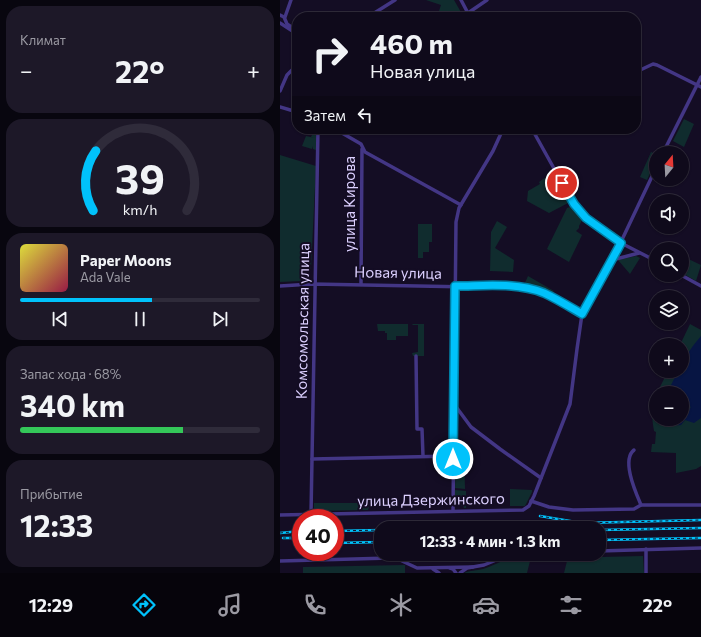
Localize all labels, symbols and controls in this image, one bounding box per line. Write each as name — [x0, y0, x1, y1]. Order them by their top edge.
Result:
text: 460 m — [370, 26, 453, 60]
icon: right — [304, 28, 356, 80]
text: Климат — [20, 32, 66, 48]
text: 22° — [115, 52, 165, 89]
text: − — [20, 57, 33, 84]
text: + — [247, 57, 260, 84]
text: Новая улица — [370, 60, 475, 82]
icon: left — [354, 104, 376, 126]
text: Затем — [304, 106, 346, 124]
north arrow — [649, 146, 689, 186]
map controls — [649, 146, 689, 426]
text: 39 — [115, 152, 165, 203]
street label: улица Кирова — [340, 156, 358, 252]
pin — [545, 166, 579, 200]
icon: arrive — [551, 172, 573, 194]
button: sound — [649, 194, 689, 234]
text: km/h — [123, 200, 157, 218]
button: search — [649, 242, 689, 282]
street label: Комсомольская улица — [292, 243, 312, 399]
text: Paper Moons — [80, 251, 171, 269]
street label: Новая улица — [354, 262, 442, 282]
text: Ada Vale — [80, 269, 131, 285]
button: layers — [649, 290, 689, 330]
icon: previous — [49, 308, 71, 330]
icon: pause — [129, 308, 151, 330]
icon: next — [209, 308, 231, 330]
button: + — [649, 338, 689, 378]
text: Запас хода · 68% — [20, 366, 121, 382]
text: 340 km — [20, 386, 125, 423]
button: − — [649, 386, 689, 426]
position arrow — [432, 438, 474, 480]
text: Прибытие — [20, 486, 83, 502]
street label: улица Дзержинского — [357, 489, 505, 509]
text: 12:33 — [20, 506, 93, 543]
speed limit sign: 40 — [292, 509, 344, 561]
text: 12:33 · 4 мин · 1.3 km — [420, 532, 560, 550]
icon: directions — [130, 591, 158, 619]
icon: music — [216, 591, 244, 619]
icon: phone — [301, 591, 329, 619]
icon: climate — [387, 591, 415, 619]
icon: car — [472, 591, 500, 619]
icon: filters — [557, 591, 585, 619]
text: 12:29 — [29, 594, 73, 616]
text: 22° — [643, 594, 672, 616]

